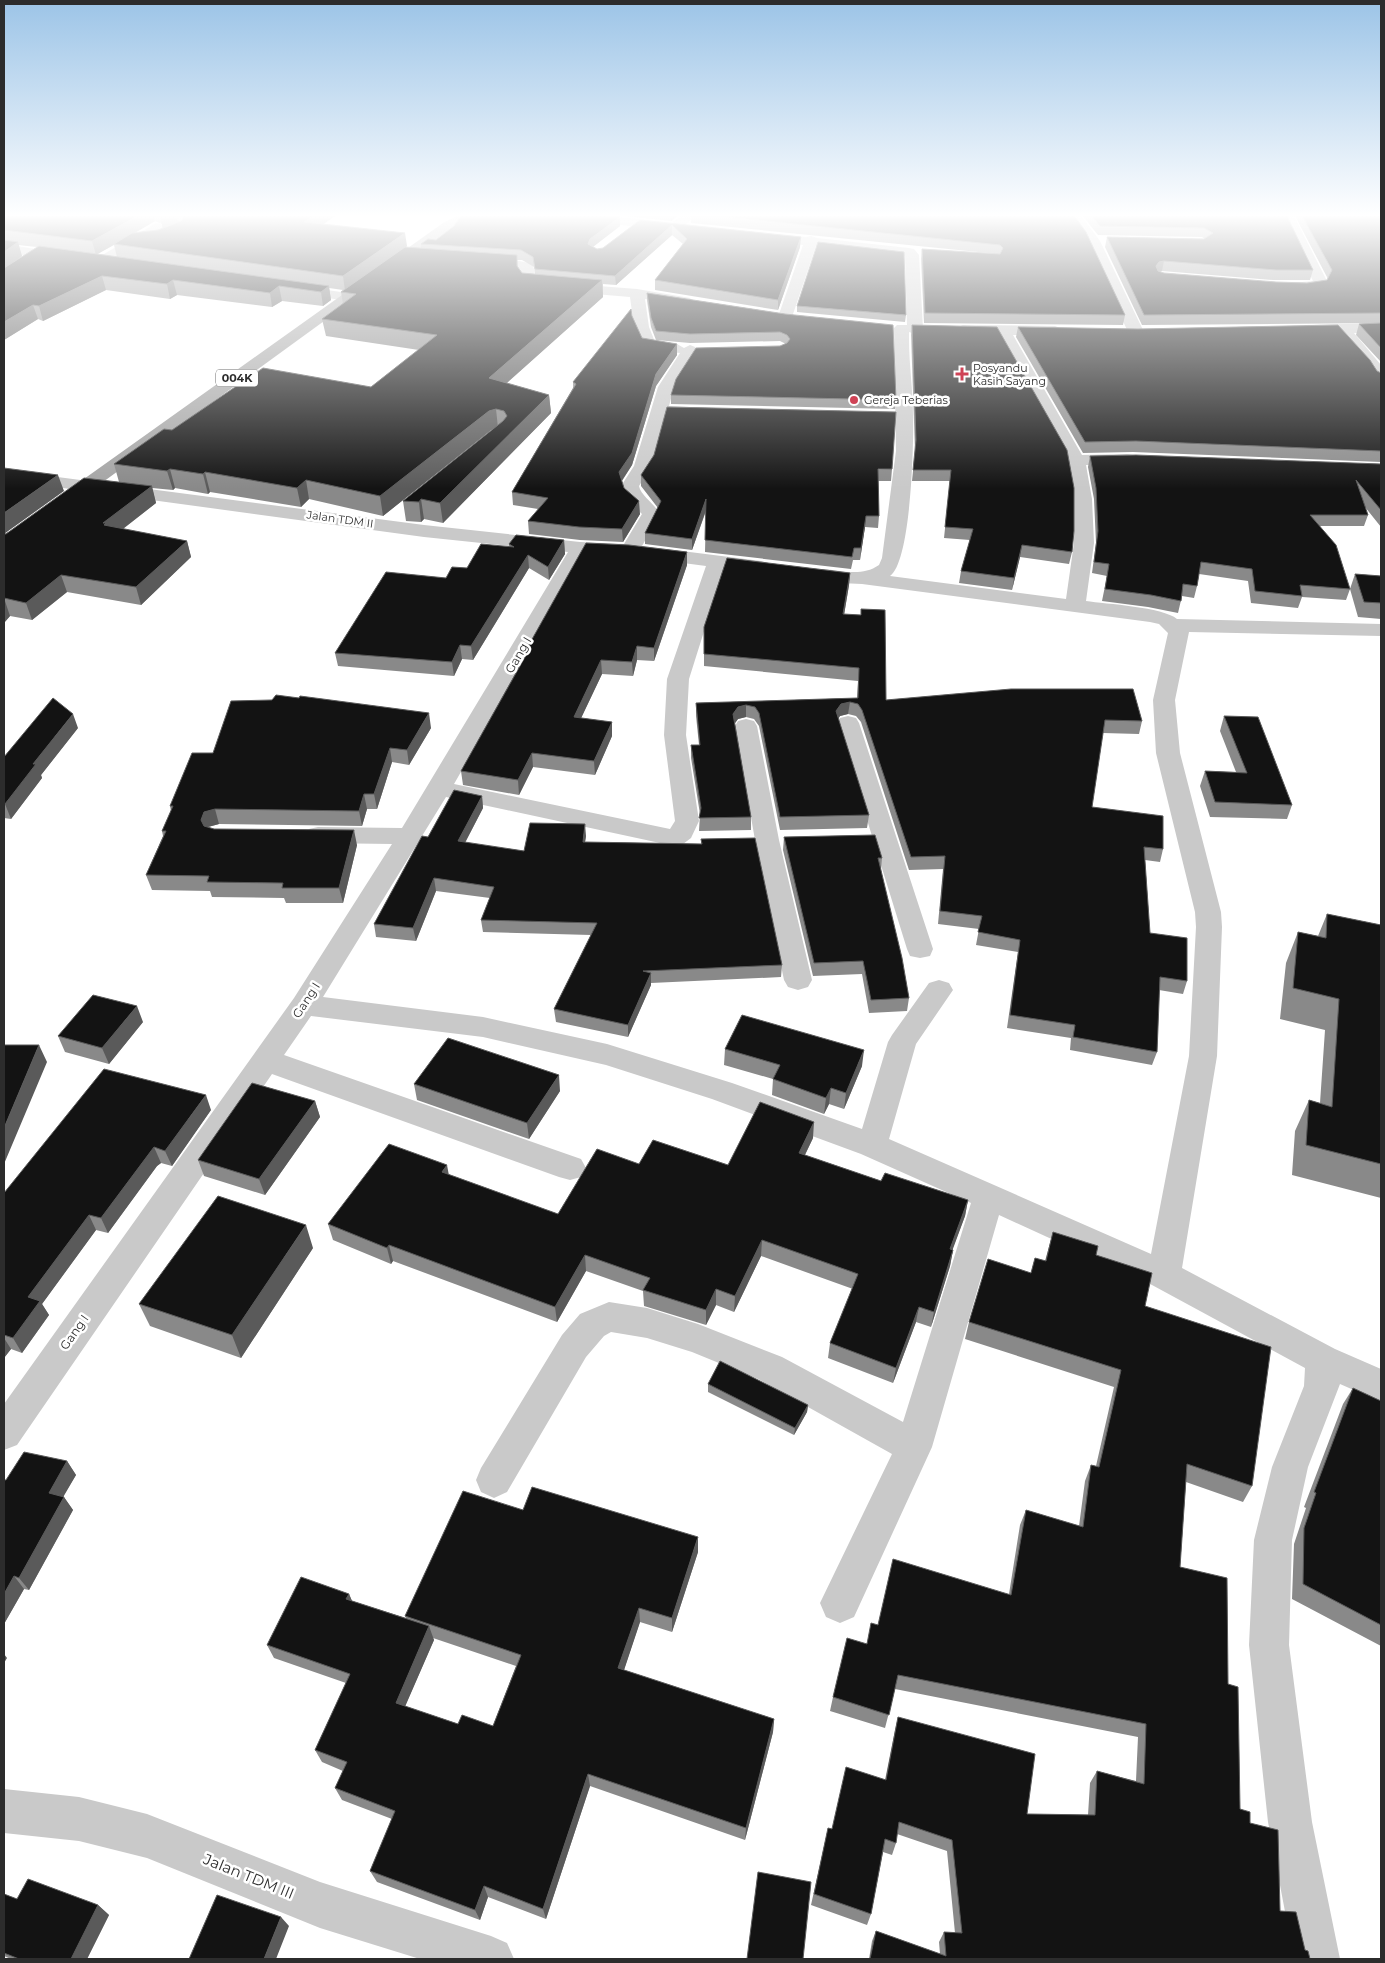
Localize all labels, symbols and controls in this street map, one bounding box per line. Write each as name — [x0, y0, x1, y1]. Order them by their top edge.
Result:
place label: Posyandu Kasih Sayang — [973, 361, 1046, 388]
marker: Posyandu Kasih Sayang — [955, 367, 969, 381]
road number: 004K — [216, 369, 258, 386]
place label: Gereja Teberias — [864, 393, 949, 407]
marker: Gereja Teberias — [848, 394, 860, 406]
street label: Jalan TDM II — [305, 507, 374, 531]
street label: Gang I — [502, 634, 534, 676]
street label: Gang I — [289, 979, 323, 1021]
street label: Gang I — [57, 1312, 91, 1352]
street label: Jalan TDM III — [200, 1849, 297, 1903]

